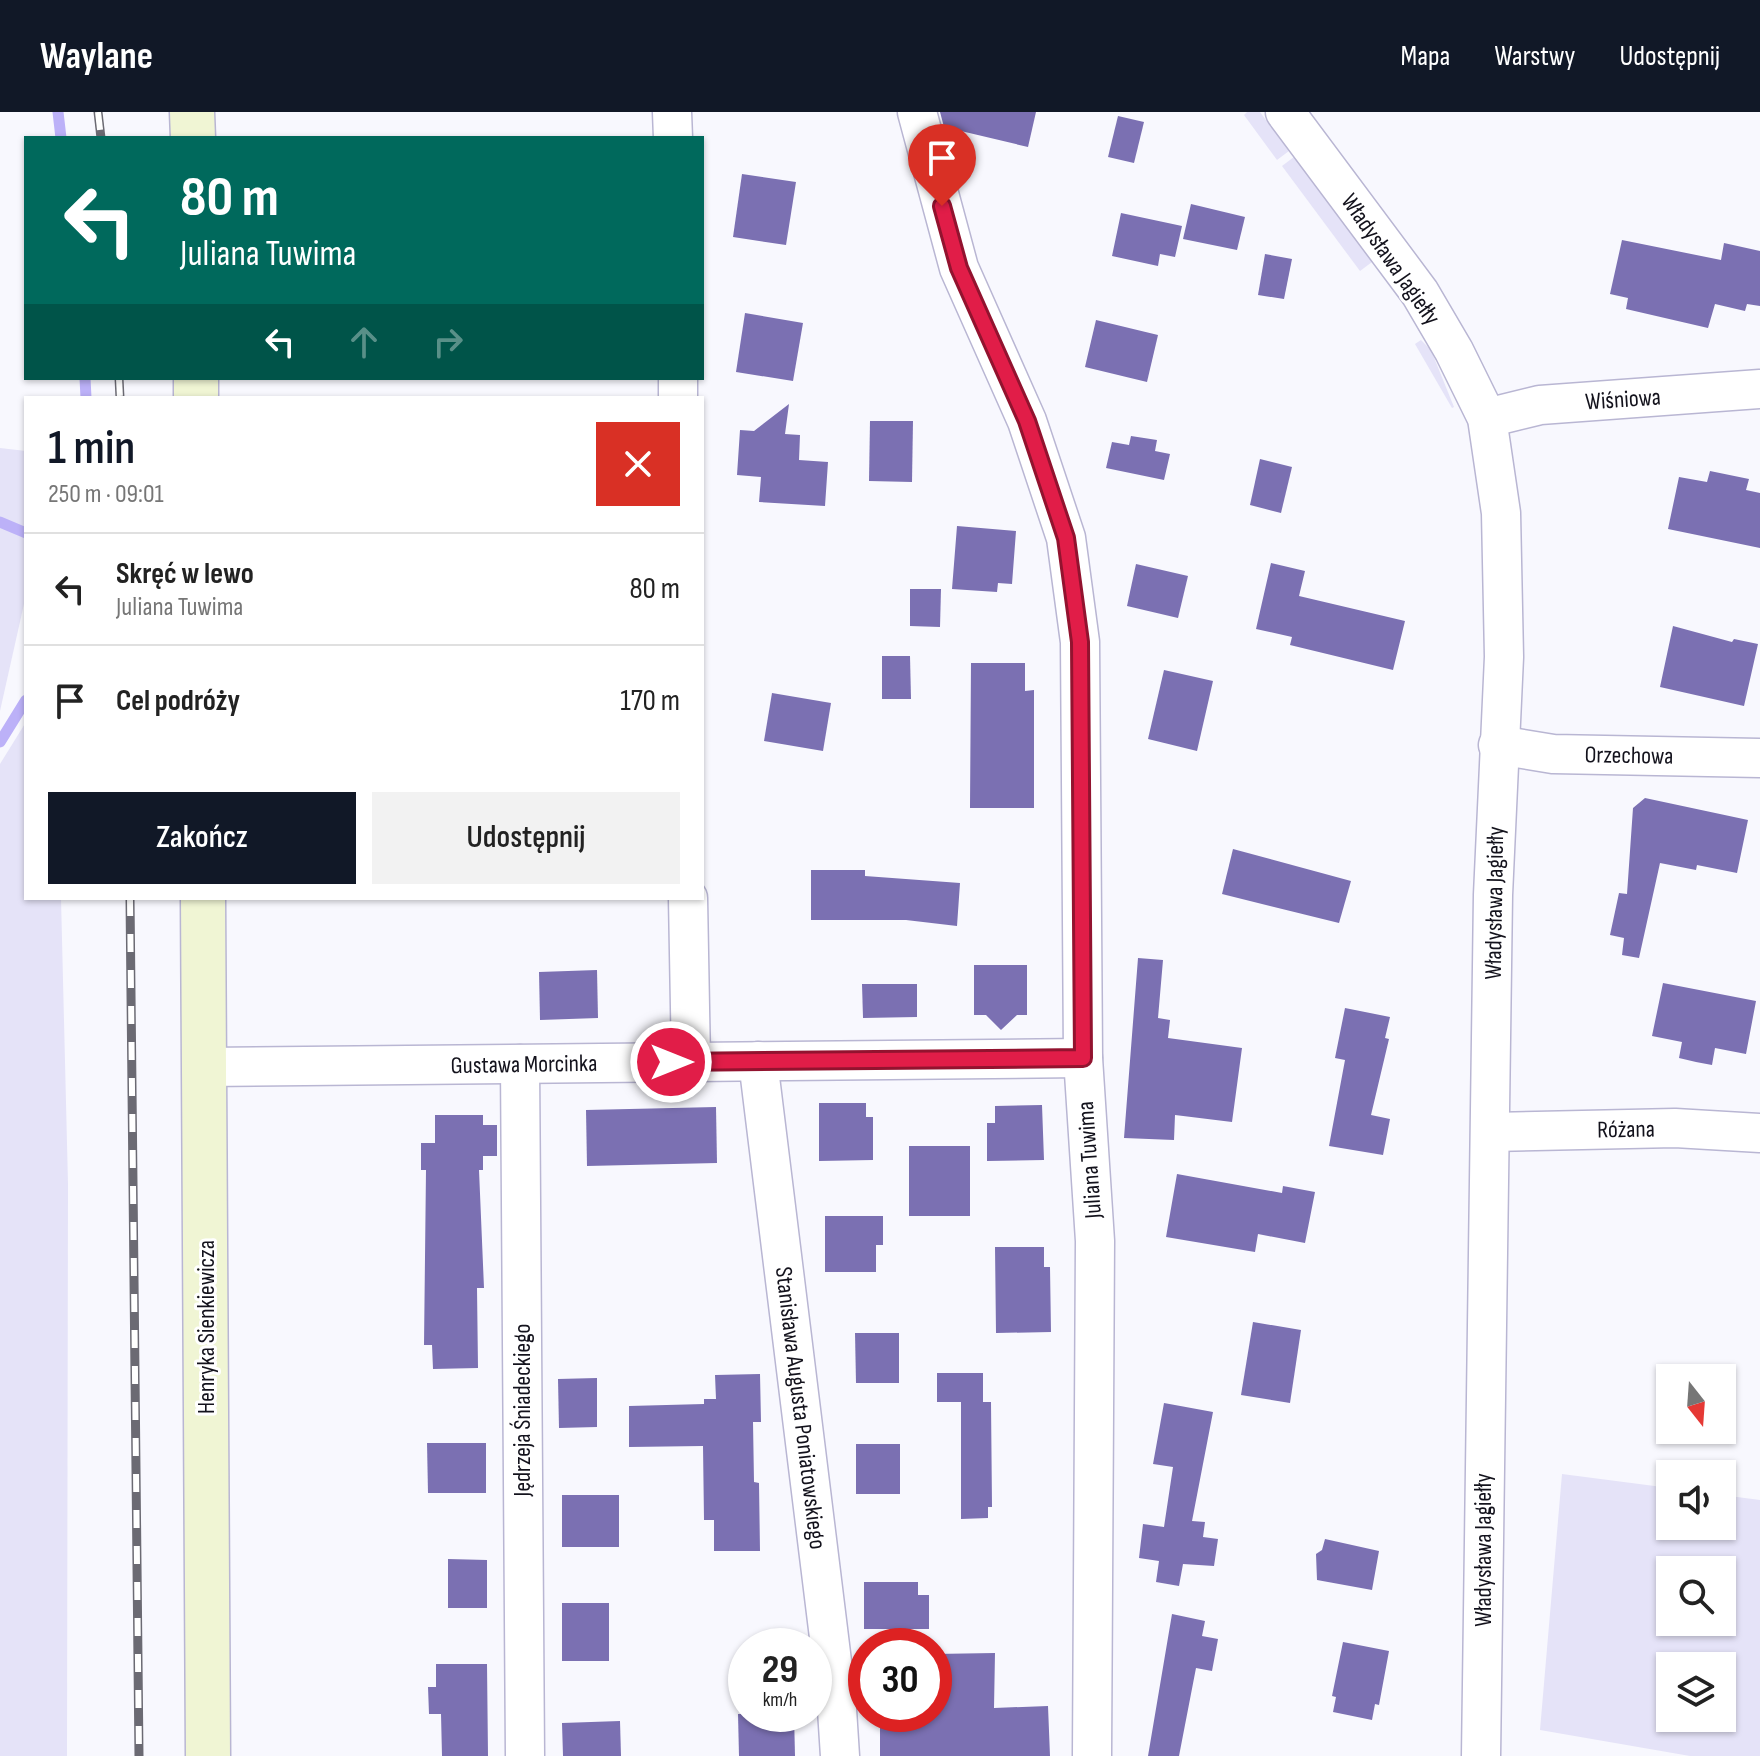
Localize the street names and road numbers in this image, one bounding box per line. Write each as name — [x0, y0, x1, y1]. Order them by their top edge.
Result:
street label: Władysława Jagiełły — [1335, 188, 1446, 330]
street label: Wiśniowa — [1584, 382, 1662, 417]
street label: Orzechowa — [1584, 740, 1674, 771]
street label: Władysława Jagiełły — [1479, 826, 1510, 980]
street label: Gustawa Morcinka — [450, 1049, 598, 1080]
street label: Juliana Tuwima — [1071, 1100, 1108, 1221]
street label: Różana — [1597, 1114, 1655, 1145]
street label: Henryka Sienkiewicza — [192, 1240, 221, 1414]
street label: Stanisława Augusta Poniatowskiego — [769, 1265, 832, 1551]
street label: Jędrzeja Śniadeckiego — [508, 1324, 537, 1498]
street label: Władysława Jagiełły — [1469, 1473, 1498, 1627]

